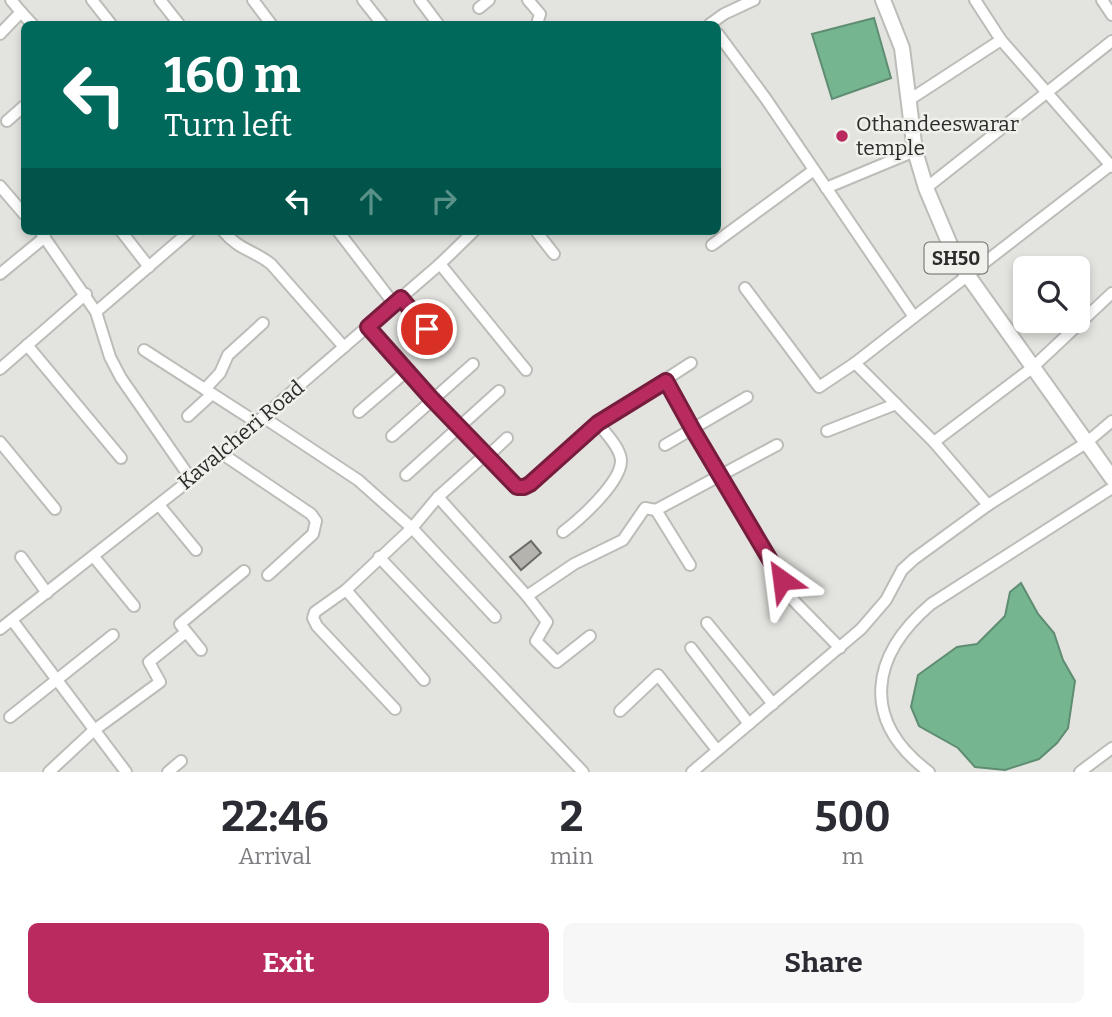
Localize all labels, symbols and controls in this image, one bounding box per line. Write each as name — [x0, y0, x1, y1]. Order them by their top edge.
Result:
text: 160 m — [164, 46, 301, 105]
icon: left — [49, 49, 140, 140]
text: Turn left — [164, 106, 292, 144]
place label: Othandeeswarar temple — [856, 111, 1019, 161]
marker: Othandeeswarar temple — [834, 128, 850, 144]
icon: left — [279, 182, 317, 220]
icon: ahead — [352, 182, 390, 220]
icon: right — [425, 182, 463, 220]
road number: SH50 — [925, 242, 988, 274]
map controls — [1013, 256, 1090, 333]
button: search — [1013, 256, 1090, 333]
pin — [397, 299, 457, 359]
icon: arrive — [408, 310, 446, 348]
street label: Kavalcheri Road — [173, 375, 309, 495]
position arrow — [745, 543, 819, 617]
text: 22:46 — [221, 792, 329, 842]
text: 2 — [560, 792, 583, 842]
text: 500 — [814, 792, 891, 842]
text: Arrival — [239, 842, 311, 870]
text: min — [550, 842, 593, 870]
text: m — [842, 842, 864, 870]
button: Exit — [28, 923, 549, 1003]
button: Share — [563, 923, 1084, 1003]

